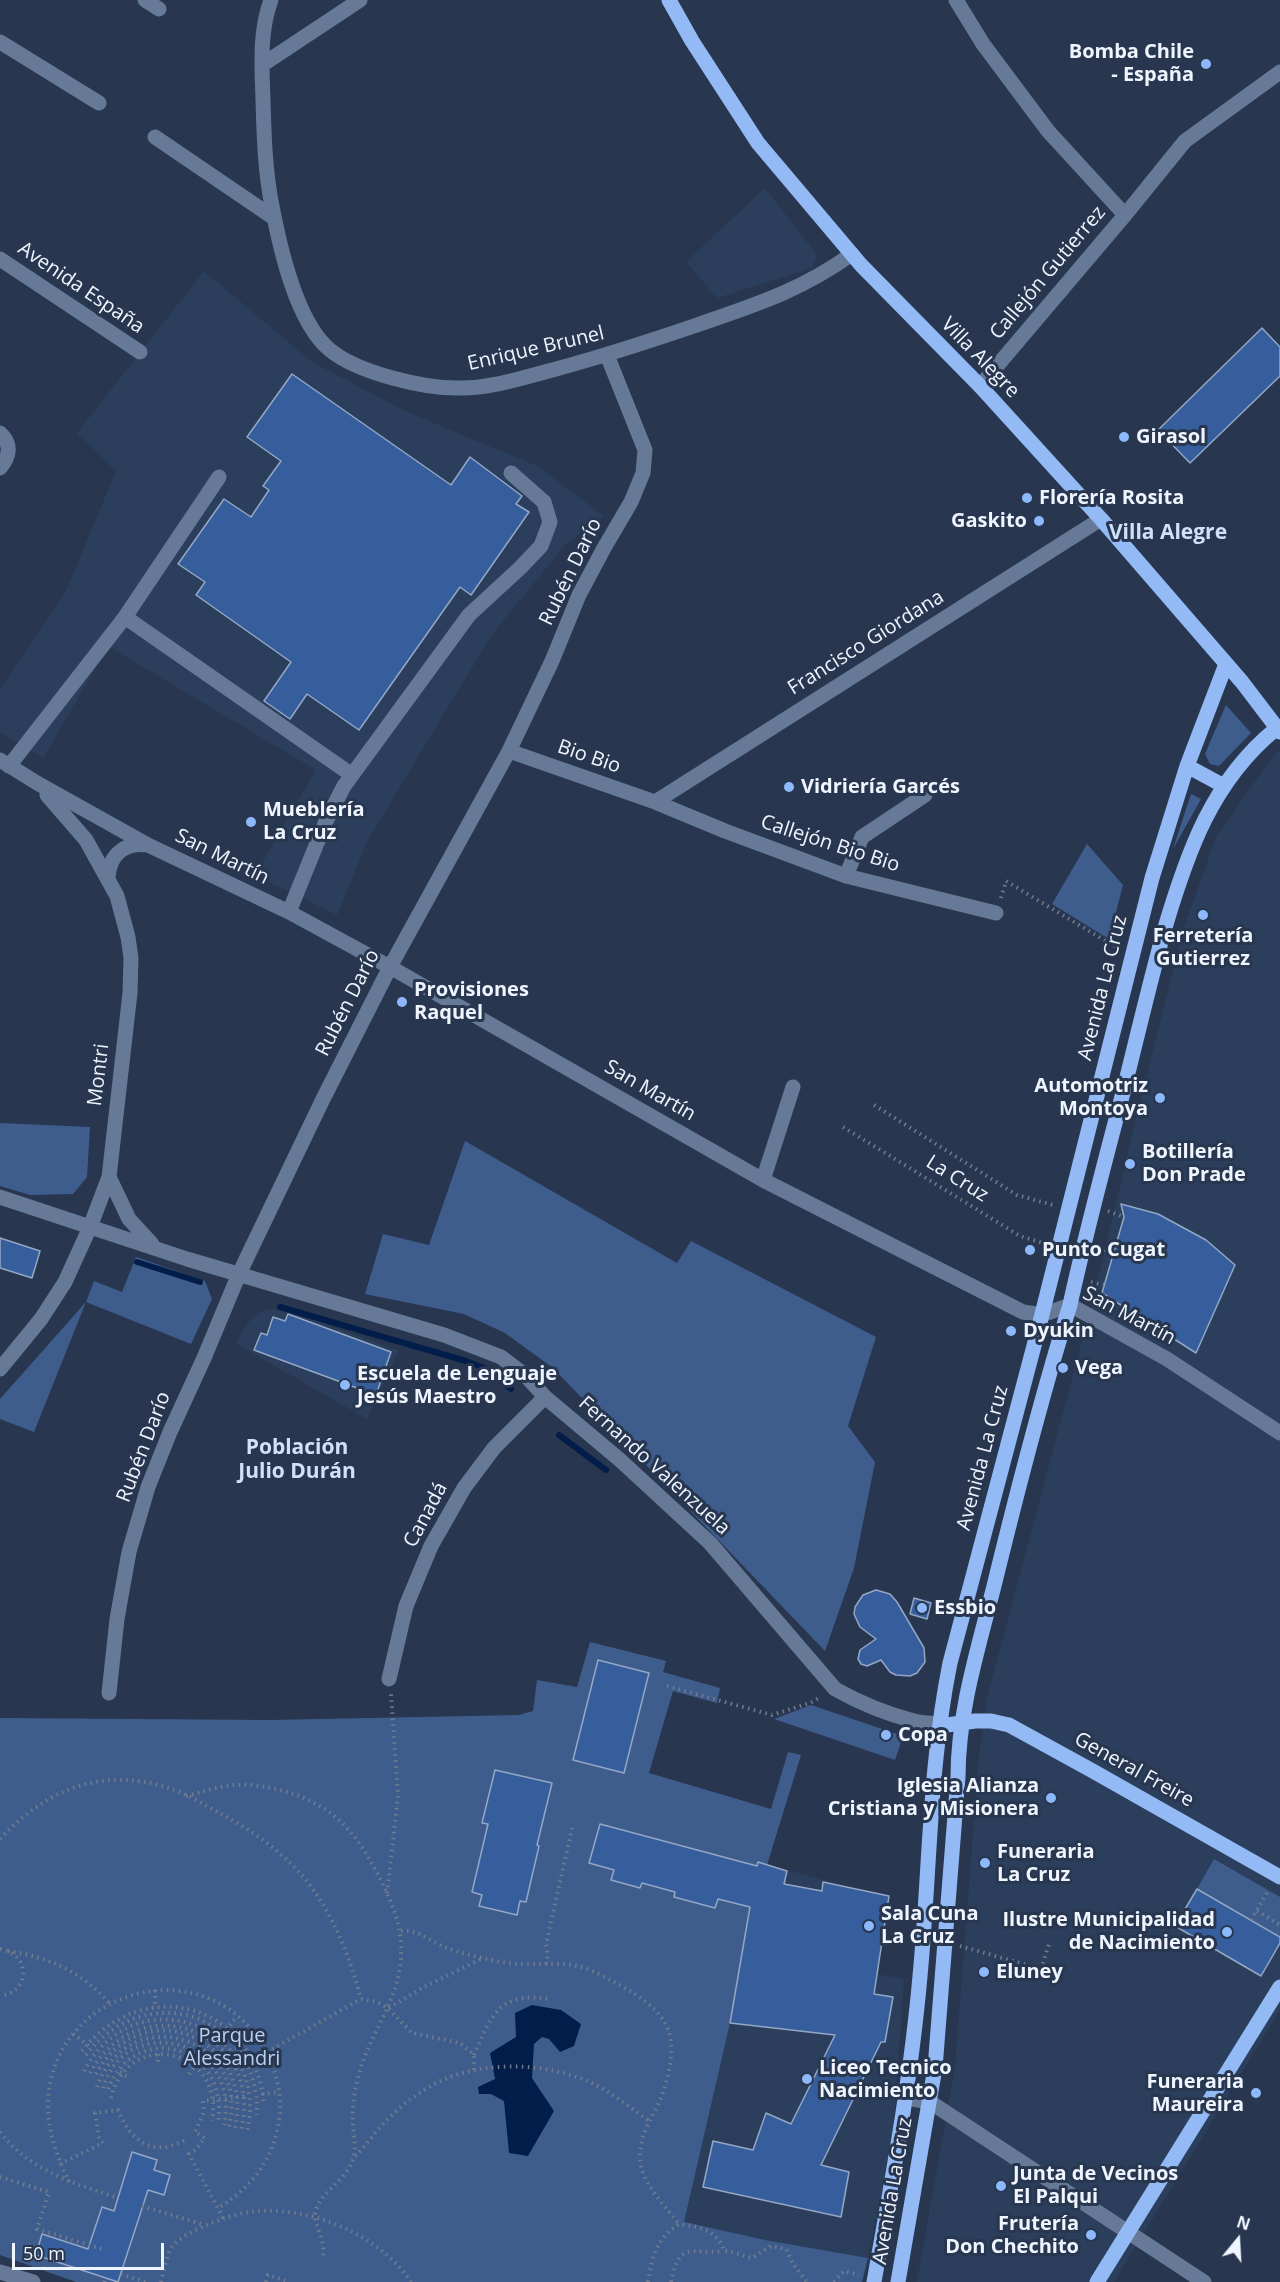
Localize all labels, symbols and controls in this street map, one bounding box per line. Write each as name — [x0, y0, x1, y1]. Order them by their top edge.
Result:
place label: Bomba Chile - España — [1069, 40, 1194, 87]
marker: Bomba Chile - España — [1199, 57, 1213, 71]
street label: Callejón Gutierrez — [985, 201, 1111, 345]
street label: Avenida España — [13, 237, 149, 339]
street label: Villa Alegre — [936, 313, 1024, 403]
street label: Enrique Brunel — [465, 322, 607, 376]
place label: Girasol — [1136, 425, 1206, 449]
marker: Girasol — [1117, 430, 1131, 444]
place label: Florería Rosita — [1039, 486, 1184, 510]
marker: Florería Rosita — [1020, 491, 1034, 505]
place label: Gaskito — [951, 509, 1027, 533]
street label: Rubén Darío — [535, 514, 607, 630]
marker: Gaskito — [1032, 514, 1046, 528]
district label: Villa Alegre — [1109, 520, 1227, 546]
street label: Francisco Giordana — [784, 585, 948, 701]
street label: Bio Bio — [554, 735, 624, 779]
place label: Vidriería Garcés — [801, 775, 960, 799]
marker: Vidriería Garcés — [782, 780, 796, 794]
place label: Mueblería La Cruz — [263, 798, 365, 845]
street label: Callejón Bio Bio — [757, 810, 903, 878]
marker: Mueblería La Cruz — [244, 815, 258, 829]
street label: San Martín — [171, 824, 273, 890]
marker: Ferretería Gutierrez — [1196, 908, 1210, 922]
street label: Avenida La Cruz — [1073, 913, 1133, 1063]
place label: Ferretería Gutierrez — [1153, 924, 1253, 971]
street label: Rubén Darío — [311, 946, 385, 1060]
place label: Provisiones Raquel — [414, 978, 529, 1025]
marker: Provisiones Raquel — [395, 995, 409, 1009]
street label: Montri — [83, 1042, 115, 1108]
street label: San Martín — [600, 1055, 700, 1127]
place label: Automotriz Montoya — [1034, 1074, 1148, 1121]
marker: Automotriz Montoya — [1153, 1091, 1167, 1105]
place label: Botillería Don Prade — [1142, 1140, 1246, 1187]
street label: La Cruz — [921, 1150, 993, 1208]
marker: Botillería Don Prade — [1123, 1157, 1137, 1171]
place label: Punto Cugat — [1042, 1238, 1165, 1262]
marker: Punto Cugat — [1023, 1243, 1037, 1257]
street label: San Martín — [1079, 1282, 1179, 1350]
place label: Dyukin — [1023, 1319, 1094, 1343]
marker: Dyukin — [1004, 1324, 1018, 1338]
place label: Vega — [1075, 1356, 1123, 1380]
marker: Vega — [1056, 1361, 1070, 1375]
place label: Escuela de Lenguaje Jesús Maestro — [357, 1362, 557, 1409]
marker: Escuela de Lenguaje Jesús Maestro — [338, 1378, 352, 1392]
street label: Avenida La Cruz — [952, 1383, 1014, 1533]
street label: Rubén Darío — [112, 1388, 176, 1506]
street label: Fernando Valenzuela — [573, 1392, 735, 1540]
district label: Población Julio Durán — [238, 1435, 356, 1485]
street label: Canadá — [399, 1478, 453, 1552]
place label: Essbio — [934, 1596, 996, 1620]
marker: Essbio — [915, 1601, 929, 1615]
place label: Copa — [898, 1723, 948, 1747]
street label: General Freire — [1070, 1727, 1198, 1813]
marker: Copa — [879, 1728, 893, 1742]
place label: Iglesia Alianza Cristiana y Misionera — [828, 1774, 1039, 1821]
marker: Iglesia Alianza Cristiana y Misionera — [1044, 1791, 1058, 1805]
place label: Funeraria La Cruz — [997, 1840, 1095, 1887]
marker: Funeraria La Cruz — [978, 1856, 992, 1870]
place label: Sala Cuna La Cruz — [881, 1902, 979, 1949]
place label: Ilustre Municipalidad de Nacimiento — [1002, 1908, 1215, 1955]
marker: Sala Cuna La Cruz — [862, 1919, 876, 1933]
marker: Ilustre Municipalidad de Nacimiento — [1220, 1925, 1234, 1939]
place label: Eluney — [996, 1960, 1063, 1984]
marker: Eluney — [977, 1965, 991, 1979]
park label: Parque Alessandri — [184, 2024, 280, 2071]
place label: Liceo Tecnico Nacimiento — [819, 2056, 952, 2103]
place label: Funeraria Maureira — [1146, 2070, 1244, 2117]
marker: Liceo Tecnico Nacimiento — [800, 2072, 814, 2086]
marker: Funeraria Maureira — [1249, 2086, 1263, 2100]
street label: Avenida La Cruz — [868, 2116, 918, 2266]
place label: Junta de Vecinos El Palqui — [1013, 2162, 1178, 2209]
marker: Junta de Vecinos El Palqui — [994, 2179, 1008, 2193]
north arrow — [1208, 2210, 1268, 2270]
text: N — [1234, 2210, 1253, 2235]
place label: Frutería Don Chechito — [945, 2212, 1079, 2259]
marker: Frutería Don Chechito — [1084, 2228, 1098, 2242]
scale bar — [15, 2231, 166, 2269]
text: 50 m — [23, 2241, 65, 2265]

